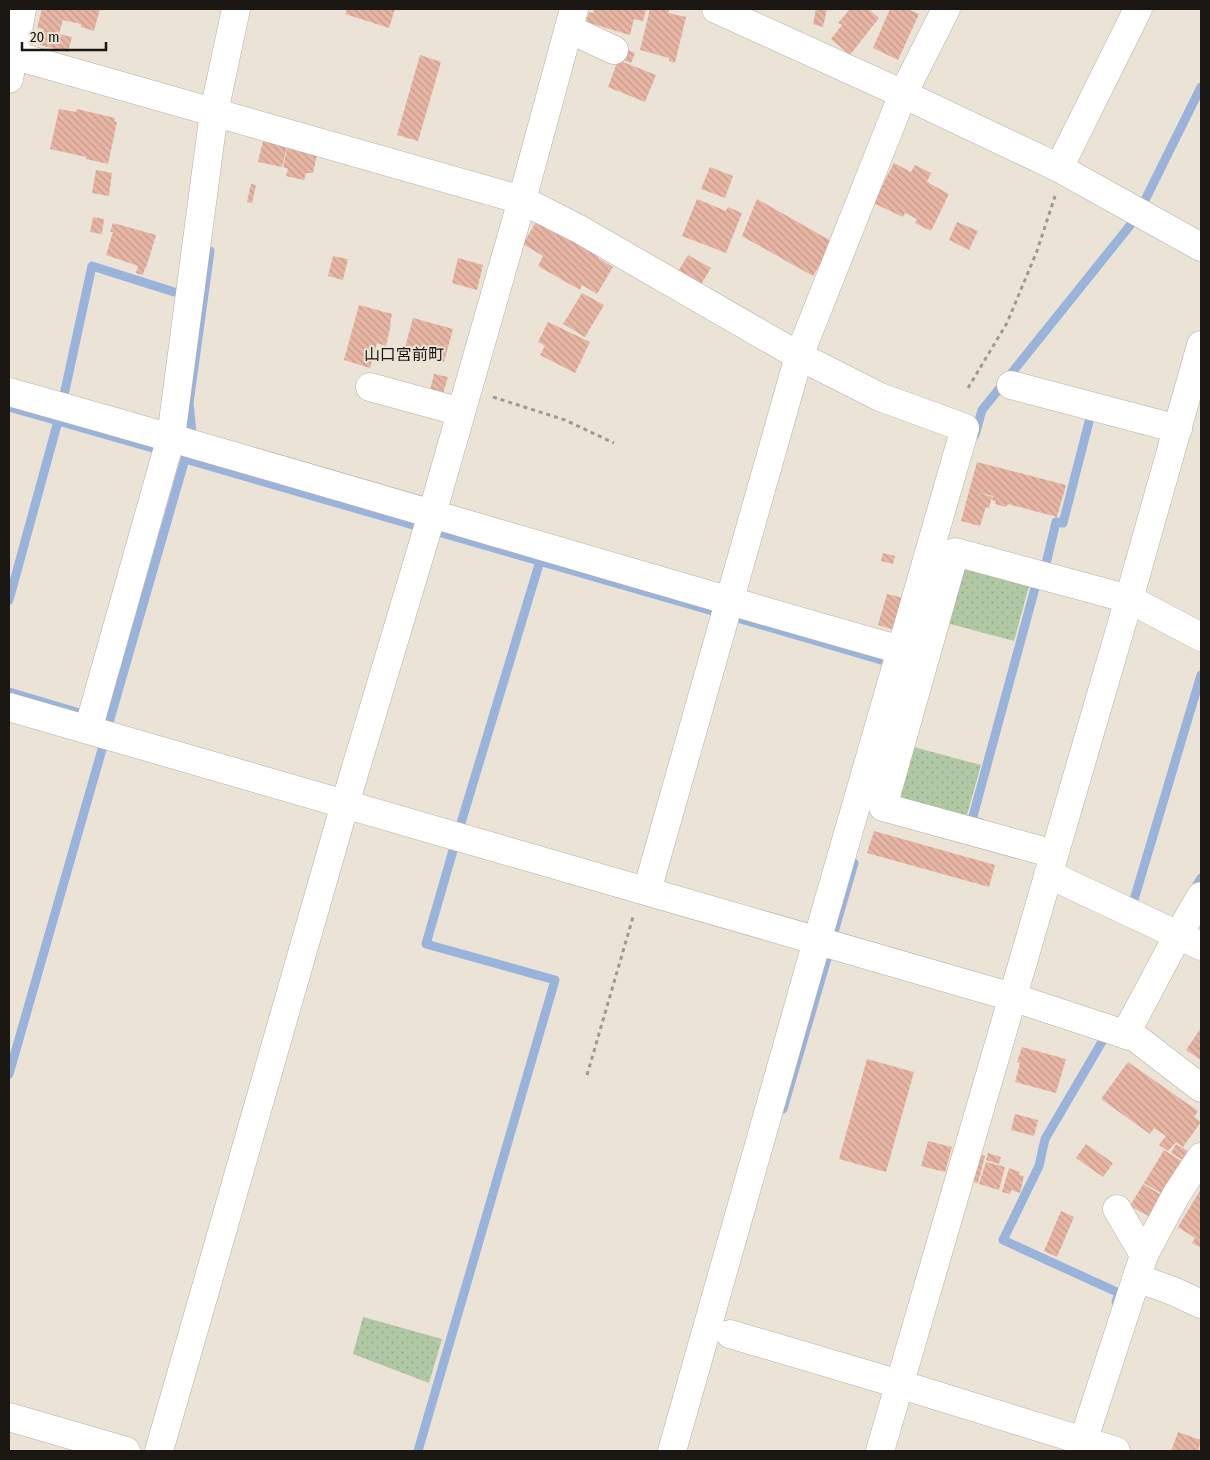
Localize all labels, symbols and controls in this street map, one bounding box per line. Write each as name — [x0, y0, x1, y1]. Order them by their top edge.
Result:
scale bar — [22, 20, 106, 52]
text: 20 m — [30, 28, 60, 46]
district label: 山口宮前町 — [364, 345, 444, 364]

